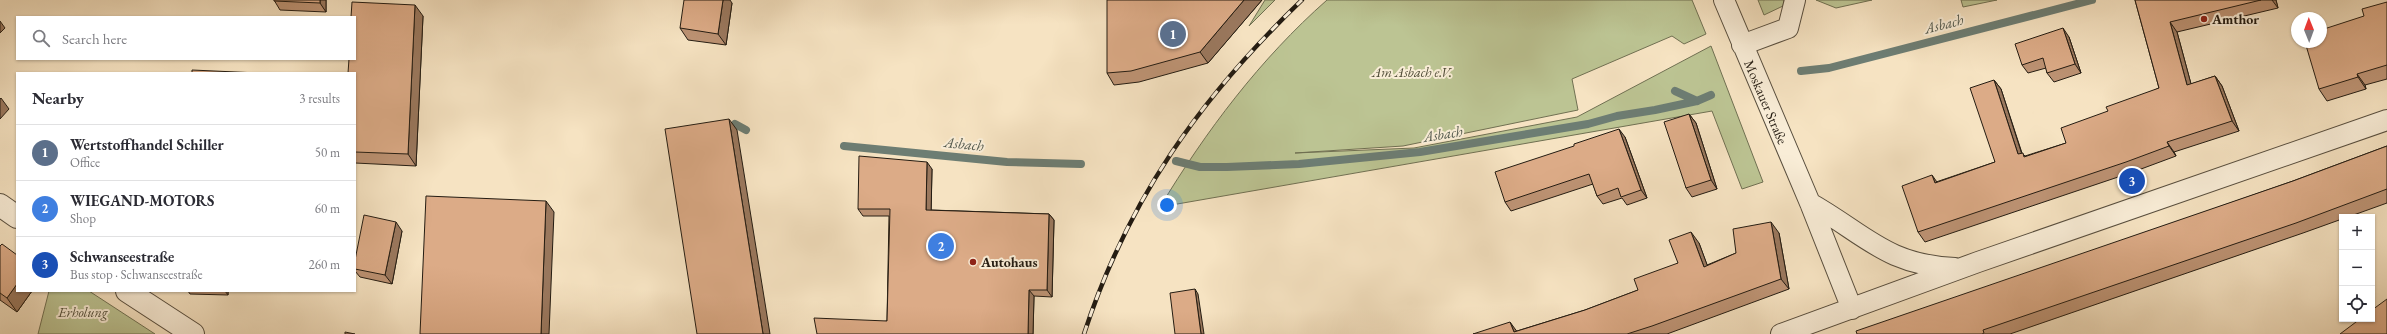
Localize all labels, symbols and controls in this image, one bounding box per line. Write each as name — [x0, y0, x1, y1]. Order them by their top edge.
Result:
water label: Asbach — [1921, 9, 1966, 38]
place label: Amthor — [2211, 10, 2259, 28]
north arrow — [2291, 12, 2327, 48]
marker: Amthor — [2199, 14, 2209, 24]
search box — [16, 16, 356, 60]
pin: 1 — [1160, 19, 1186, 49]
icon: search — [30, 27, 52, 49]
text: Search here — [62, 29, 127, 48]
street label: Moskauer Straße — [1740, 57, 1792, 147]
park label: Am Asbach e.V. — [1371, 63, 1453, 81]
text: Nearby — [32, 87, 84, 109]
text: 3 results — [299, 90, 340, 107]
water label: Asbach — [1421, 121, 1465, 146]
water label: Asbach — [942, 132, 985, 155]
text: Wertstoffhandel Schiller — [70, 135, 224, 154]
text: 1 — [42, 144, 48, 161]
text: 50 m — [315, 144, 340, 161]
text: Office — [70, 154, 100, 171]
pin: 3 — [2119, 166, 2145, 196]
text: WIEGAND-MOTORS — [70, 191, 214, 210]
your location — [1157, 195, 1177, 215]
text: 2 — [42, 200, 48, 217]
text: 60 m — [315, 200, 340, 217]
text: Shop — [70, 210, 96, 227]
map controls — [2339, 214, 2375, 322]
button: + — [2339, 214, 2375, 250]
pin: 2 — [928, 231, 954, 261]
text: Schwanseestraße — [70, 247, 174, 266]
button: − — [2339, 250, 2375, 286]
place label: Autohaus — [980, 253, 1037, 271]
text: 3 — [42, 256, 48, 273]
text: 260 m — [309, 256, 340, 273]
marker: Autohaus — [968, 257, 978, 267]
text: Bus stop · Schwanseestraße — [70, 266, 203, 283]
button: locate — [2339, 286, 2375, 322]
park label: Erholung — [57, 303, 109, 321]

